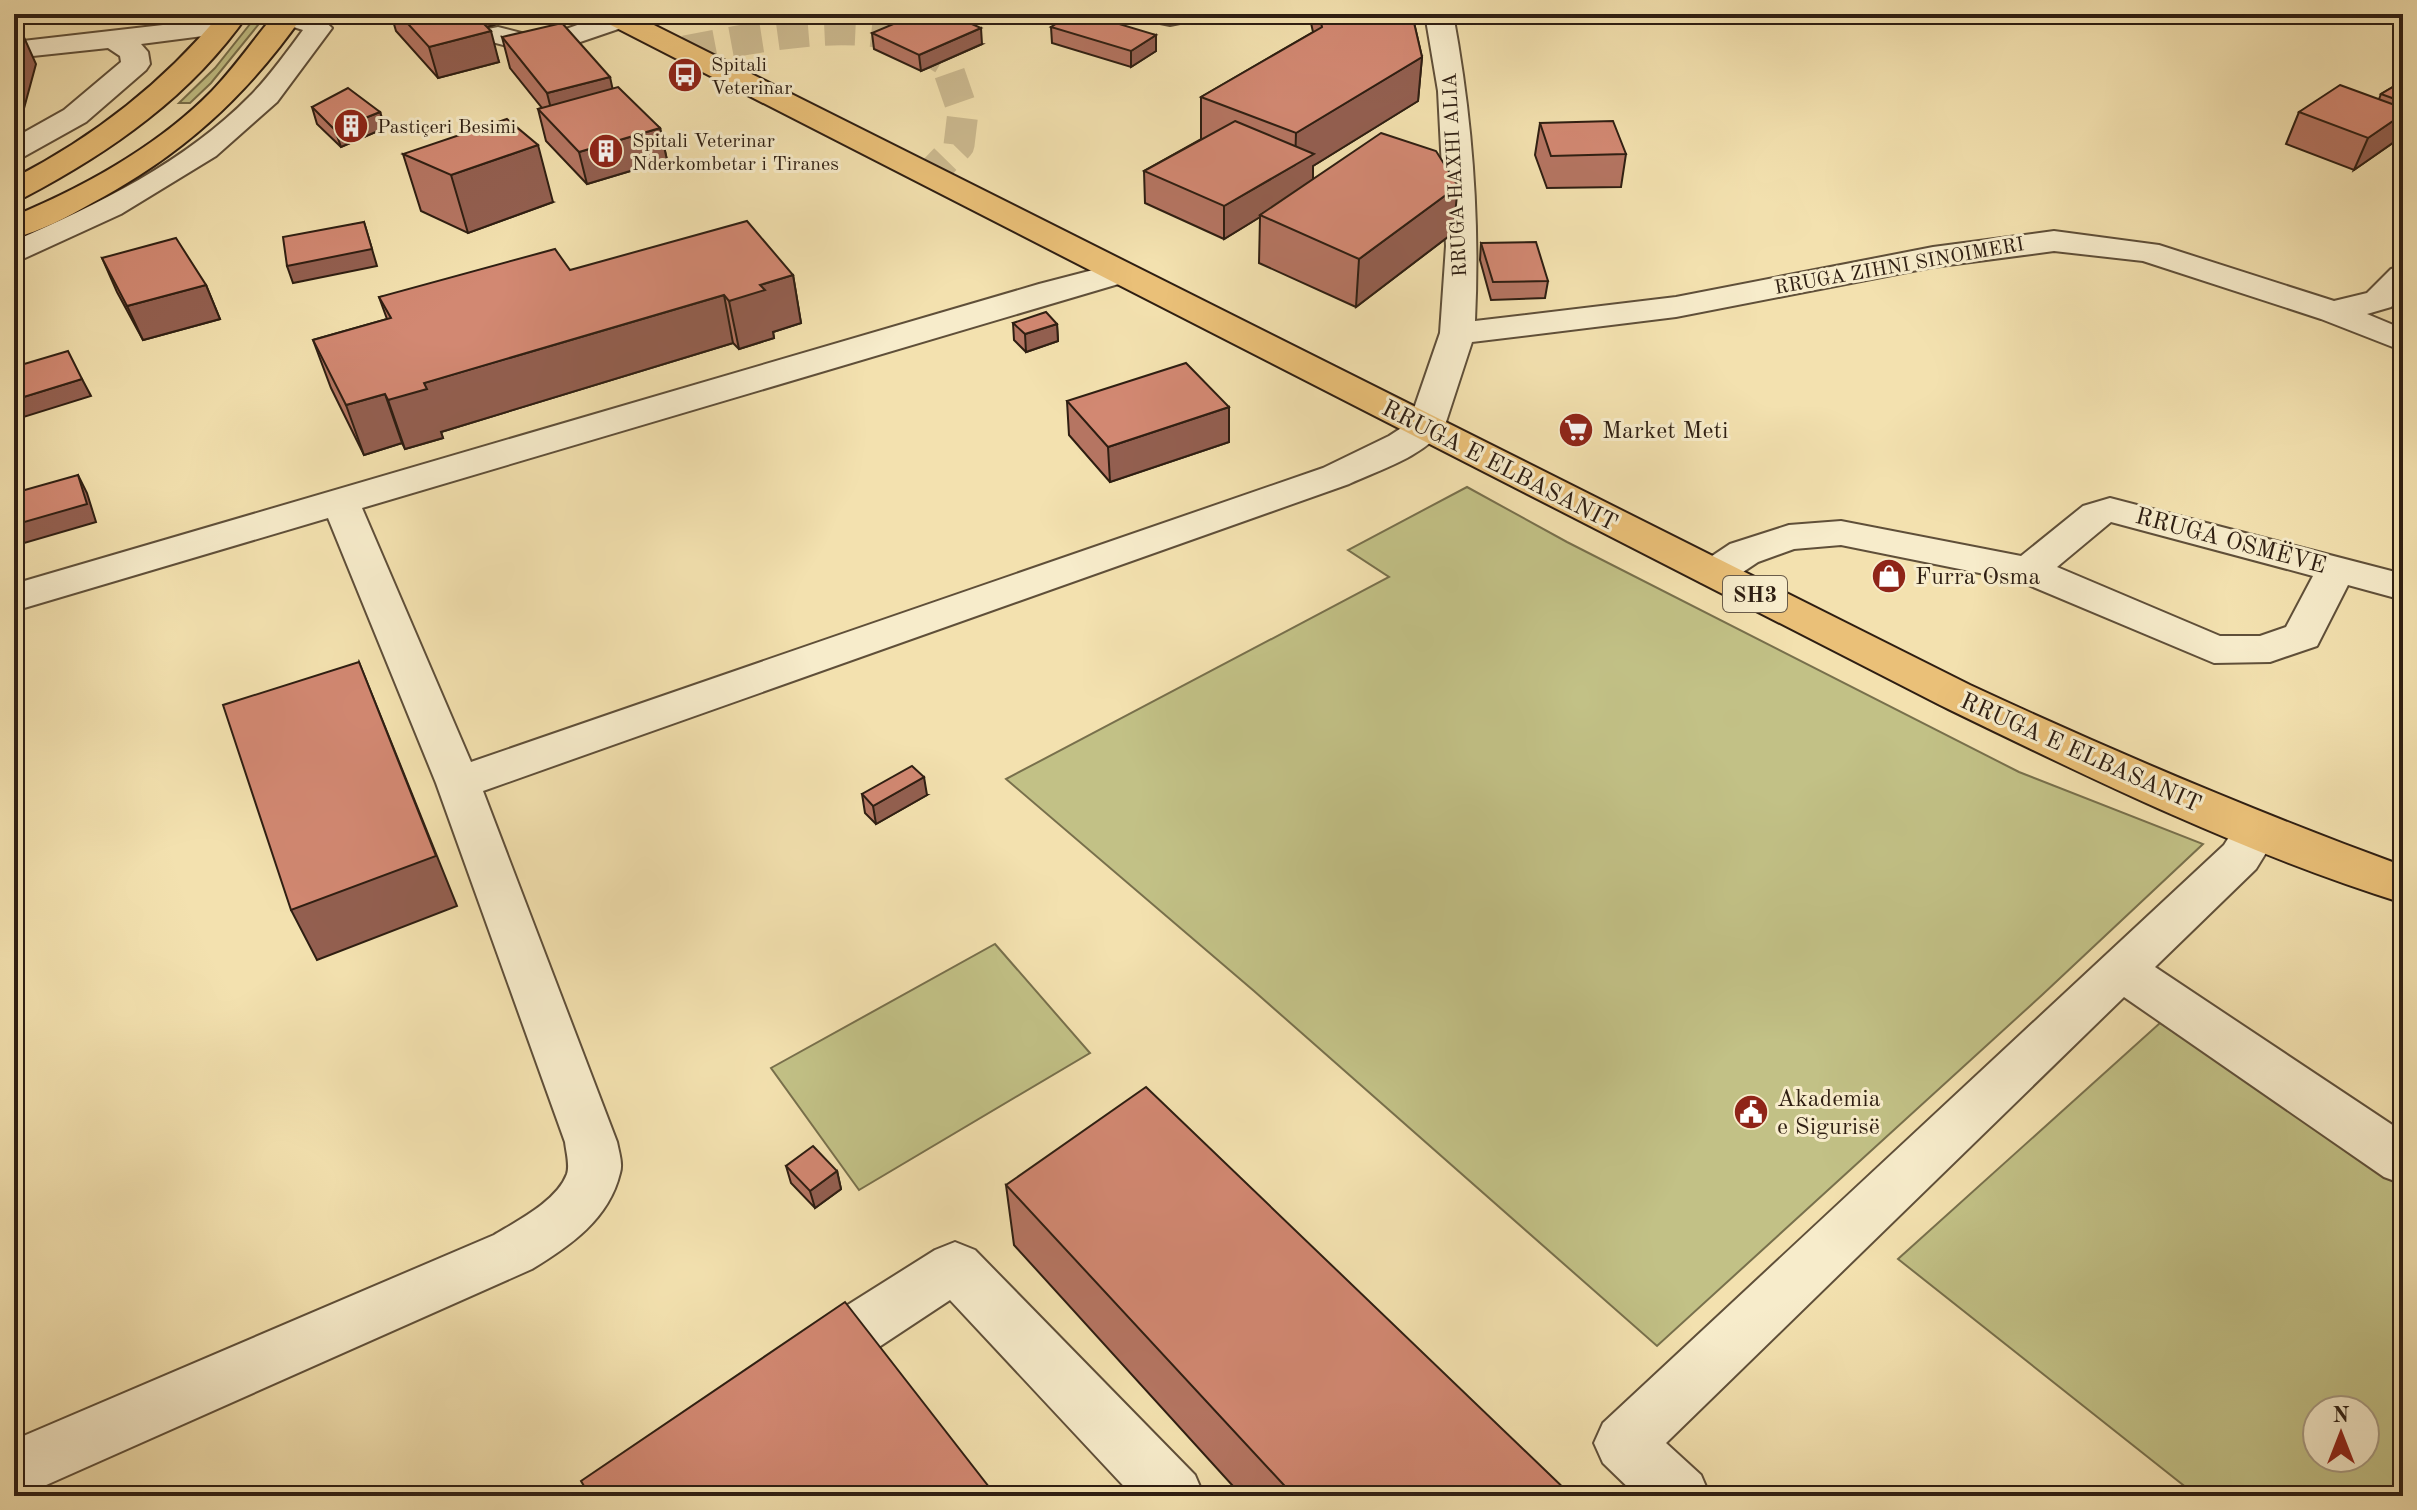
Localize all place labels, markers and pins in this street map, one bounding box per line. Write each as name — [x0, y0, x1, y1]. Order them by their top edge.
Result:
bus stop icon: Spitali Veterinar — [666, 56, 704, 94]
place label: Spitali Veterinar — [711, 56, 792, 99]
building icon: Pastiçeri Besimi — [332, 107, 370, 145]
place label: Pastiçeri Besimi — [377, 118, 516, 138]
building icon: Spitali Veterinar Nderkombetar i Tiranes — [587, 132, 625, 170]
place label: Spitali Veterinar Nderkombetar i Tiranes — [632, 132, 839, 175]
supermarket icon: Market Meti — [1557, 411, 1595, 449]
place label: Market Meti — [1602, 420, 1728, 444]
shop icon: Furra Osma — [1870, 557, 1908, 595]
place label: Furra Osma — [1915, 566, 2041, 590]
place label: Akademia e Sigurisë — [1777, 1088, 1881, 1140]
public building icon: Akademia e Sigurisë — [1732, 1093, 1770, 1131]

